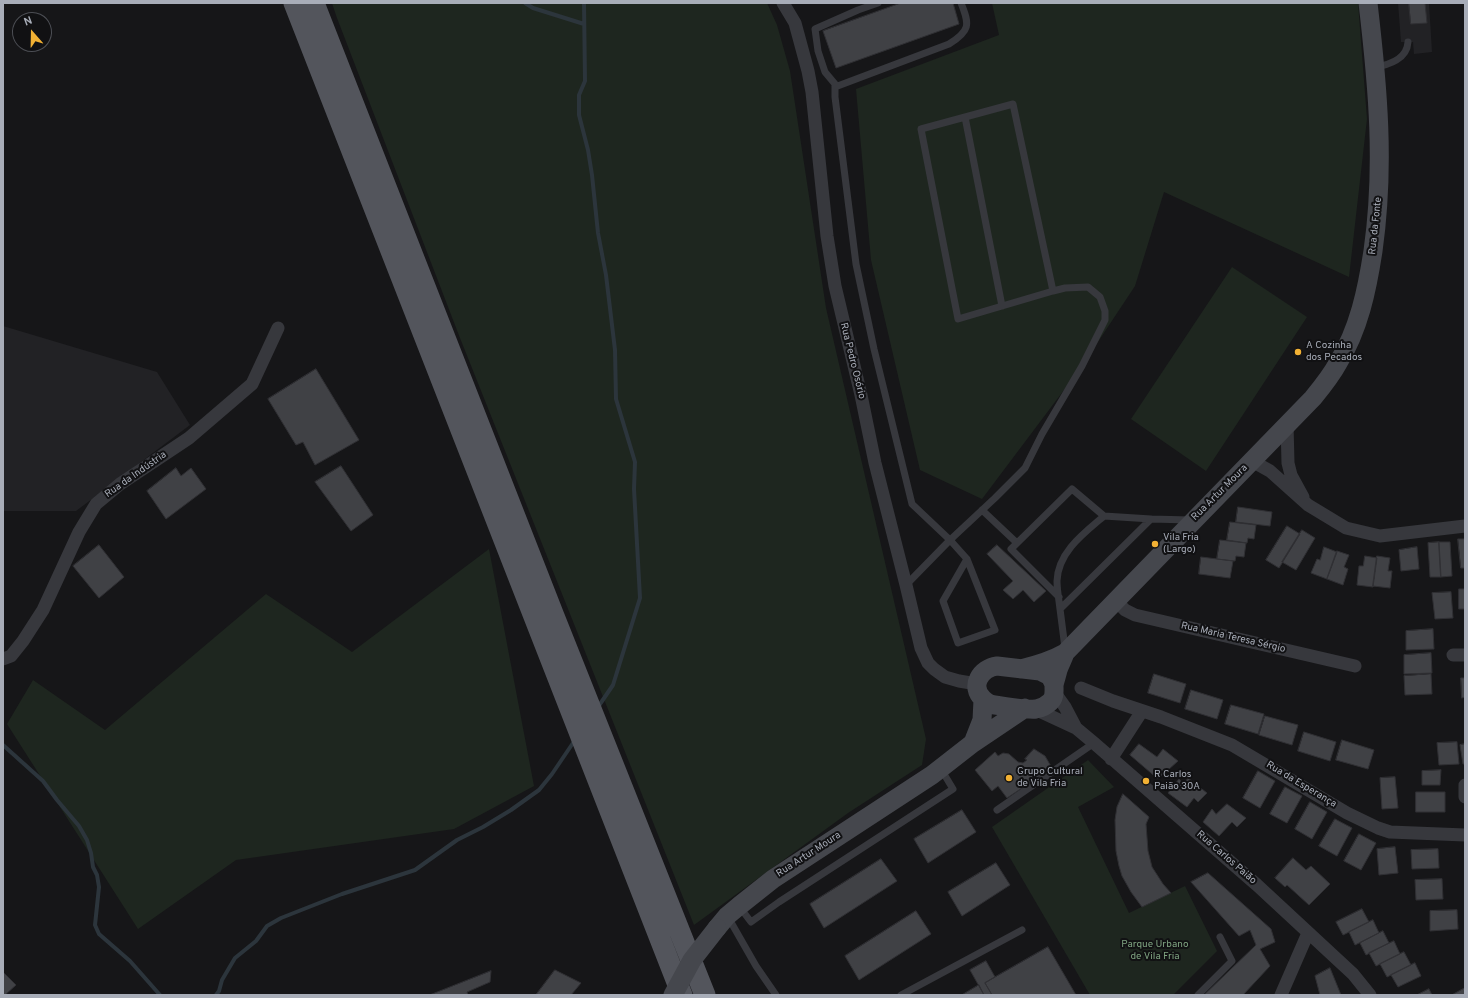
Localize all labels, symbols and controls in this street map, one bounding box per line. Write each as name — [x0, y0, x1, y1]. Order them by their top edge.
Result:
north arrow — [12, 12, 52, 52]
text: N — [22, 14, 34, 30]
street label: Rua da Fonte — [1367, 197, 1385, 255]
street label: Rua Pedro Osório — [837, 322, 867, 400]
place label: A Cozinha dos Pecados — [1306, 340, 1362, 364]
marker: A Cozinha dos Pecados — [1293, 347, 1303, 357]
street label: Rua da Indústria — [103, 449, 169, 501]
street label: Rua Artur Moura — [1189, 462, 1251, 524]
place label: Vila Fria (Largo) — [1163, 532, 1199, 556]
marker: Vila Fria (Largo) — [1150, 539, 1160, 549]
street label: Rua Maria Teresa Sérgio — [1180, 620, 1286, 656]
street label: Rua da Esperança — [1264, 759, 1338, 811]
place label: Grupo Cultural de Vila Fria — [1017, 766, 1083, 790]
place label: R Carlos Paião 30A — [1154, 769, 1200, 792]
marker: Grupo Cultural de Vila Fria — [1004, 773, 1014, 783]
marker: R Carlos Paião 30A — [1141, 776, 1151, 786]
street label: Rua Carlos Paião — [1194, 829, 1258, 887]
street label: Rua Artur Moura — [775, 830, 843, 880]
park label: Parque Urbano de Vila Fria — [1121, 939, 1189, 962]

